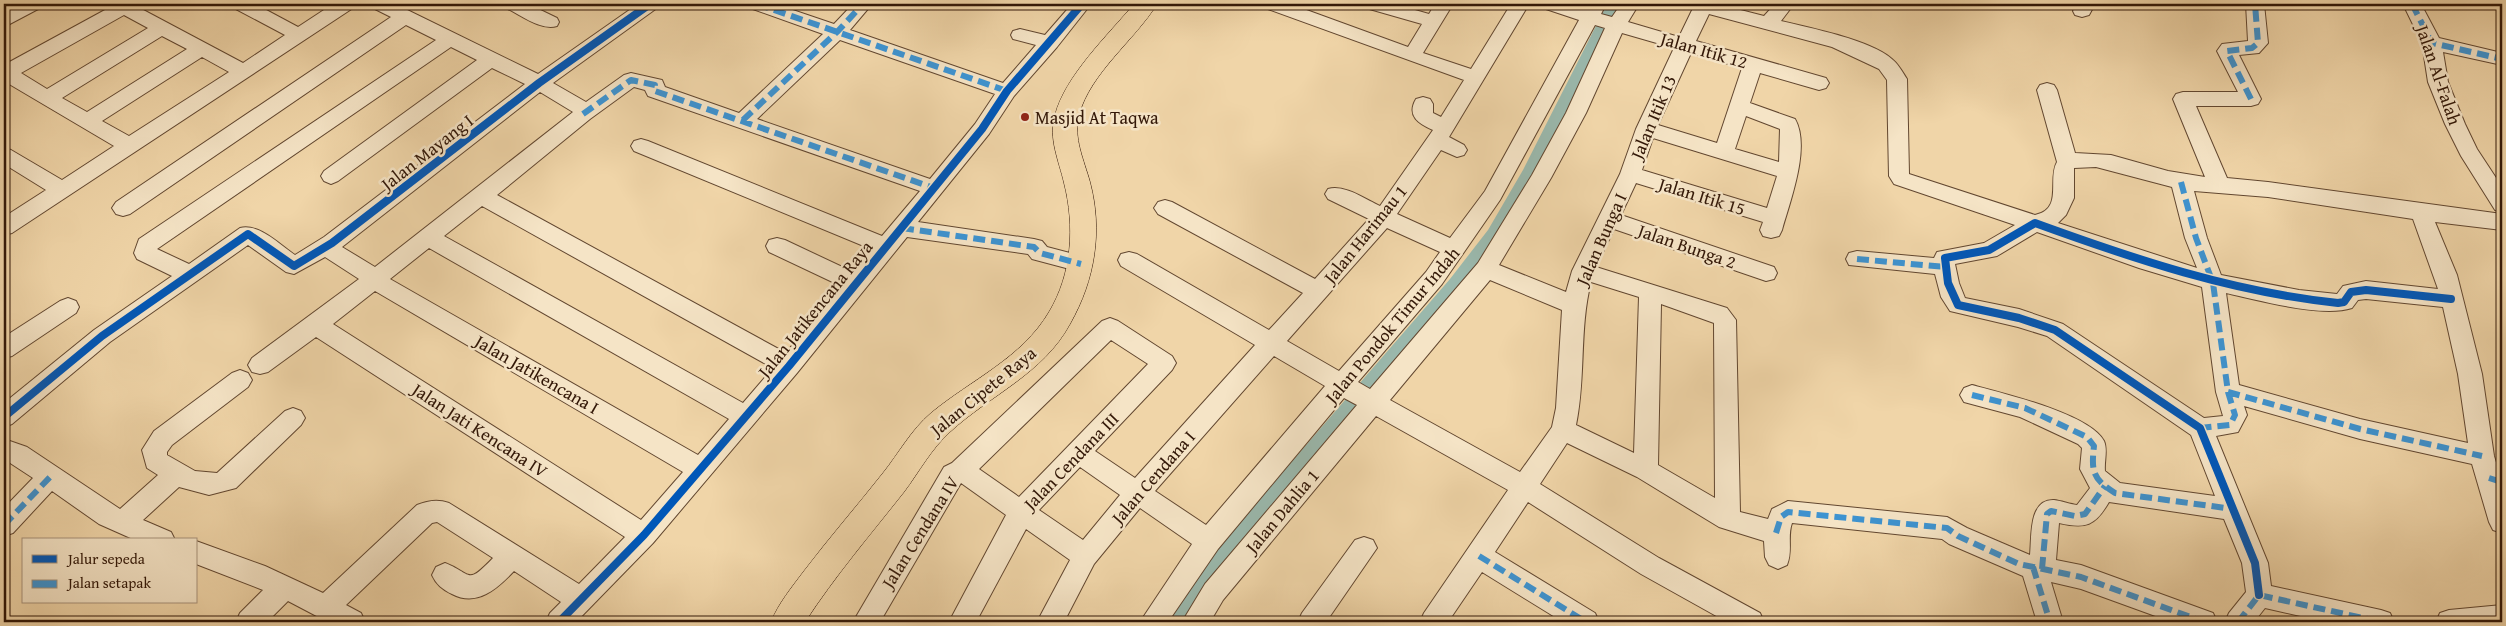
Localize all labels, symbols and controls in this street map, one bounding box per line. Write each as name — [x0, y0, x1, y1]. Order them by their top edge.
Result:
street label: Jalan Al-Falah — [2409, 19, 2469, 129]
street label: Jalan Itik 12 — [1655, 24, 1751, 75]
street label: Jalan Itik 13 — [1622, 71, 1683, 165]
place label: Masjid At Taqwa — [1035, 104, 1159, 131]
street label: Jalan Mayang I — [373, 107, 479, 198]
marker: Masjid At Taqwa — [1019, 111, 1031, 123]
street label: Jalan Itik 15 — [1653, 169, 1749, 222]
street label: Jalan Harimau 1 — [1315, 179, 1413, 291]
street label: Jalan Bunga I — [1568, 188, 1633, 291]
street label: Jalan Bunga 2 — [1633, 216, 1740, 275]
street label: Jalan Jatikencana Raya — [750, 234, 879, 385]
street label: Jalan Pondok Timur Indah — [1317, 241, 1466, 411]
street label: Jalan Jatikencana I — [468, 326, 604, 421]
street label: Jalan Cipete Raya — [923, 339, 1042, 444]
street label: Jalan Jati Kencana IV — [405, 375, 553, 484]
street label: Jalan Cendana III — [1016, 406, 1125, 518]
street label: Jalan Cendana I — [1103, 424, 1201, 531]
street label: Jalan Dahlia 1 — [1237, 463, 1325, 561]
street label: Jalan Cendana IV — [874, 470, 966, 595]
legend — [22, 538, 198, 604]
text: Jalur sepeda — [66, 548, 145, 569]
text: Jalan setapak — [66, 572, 151, 593]

